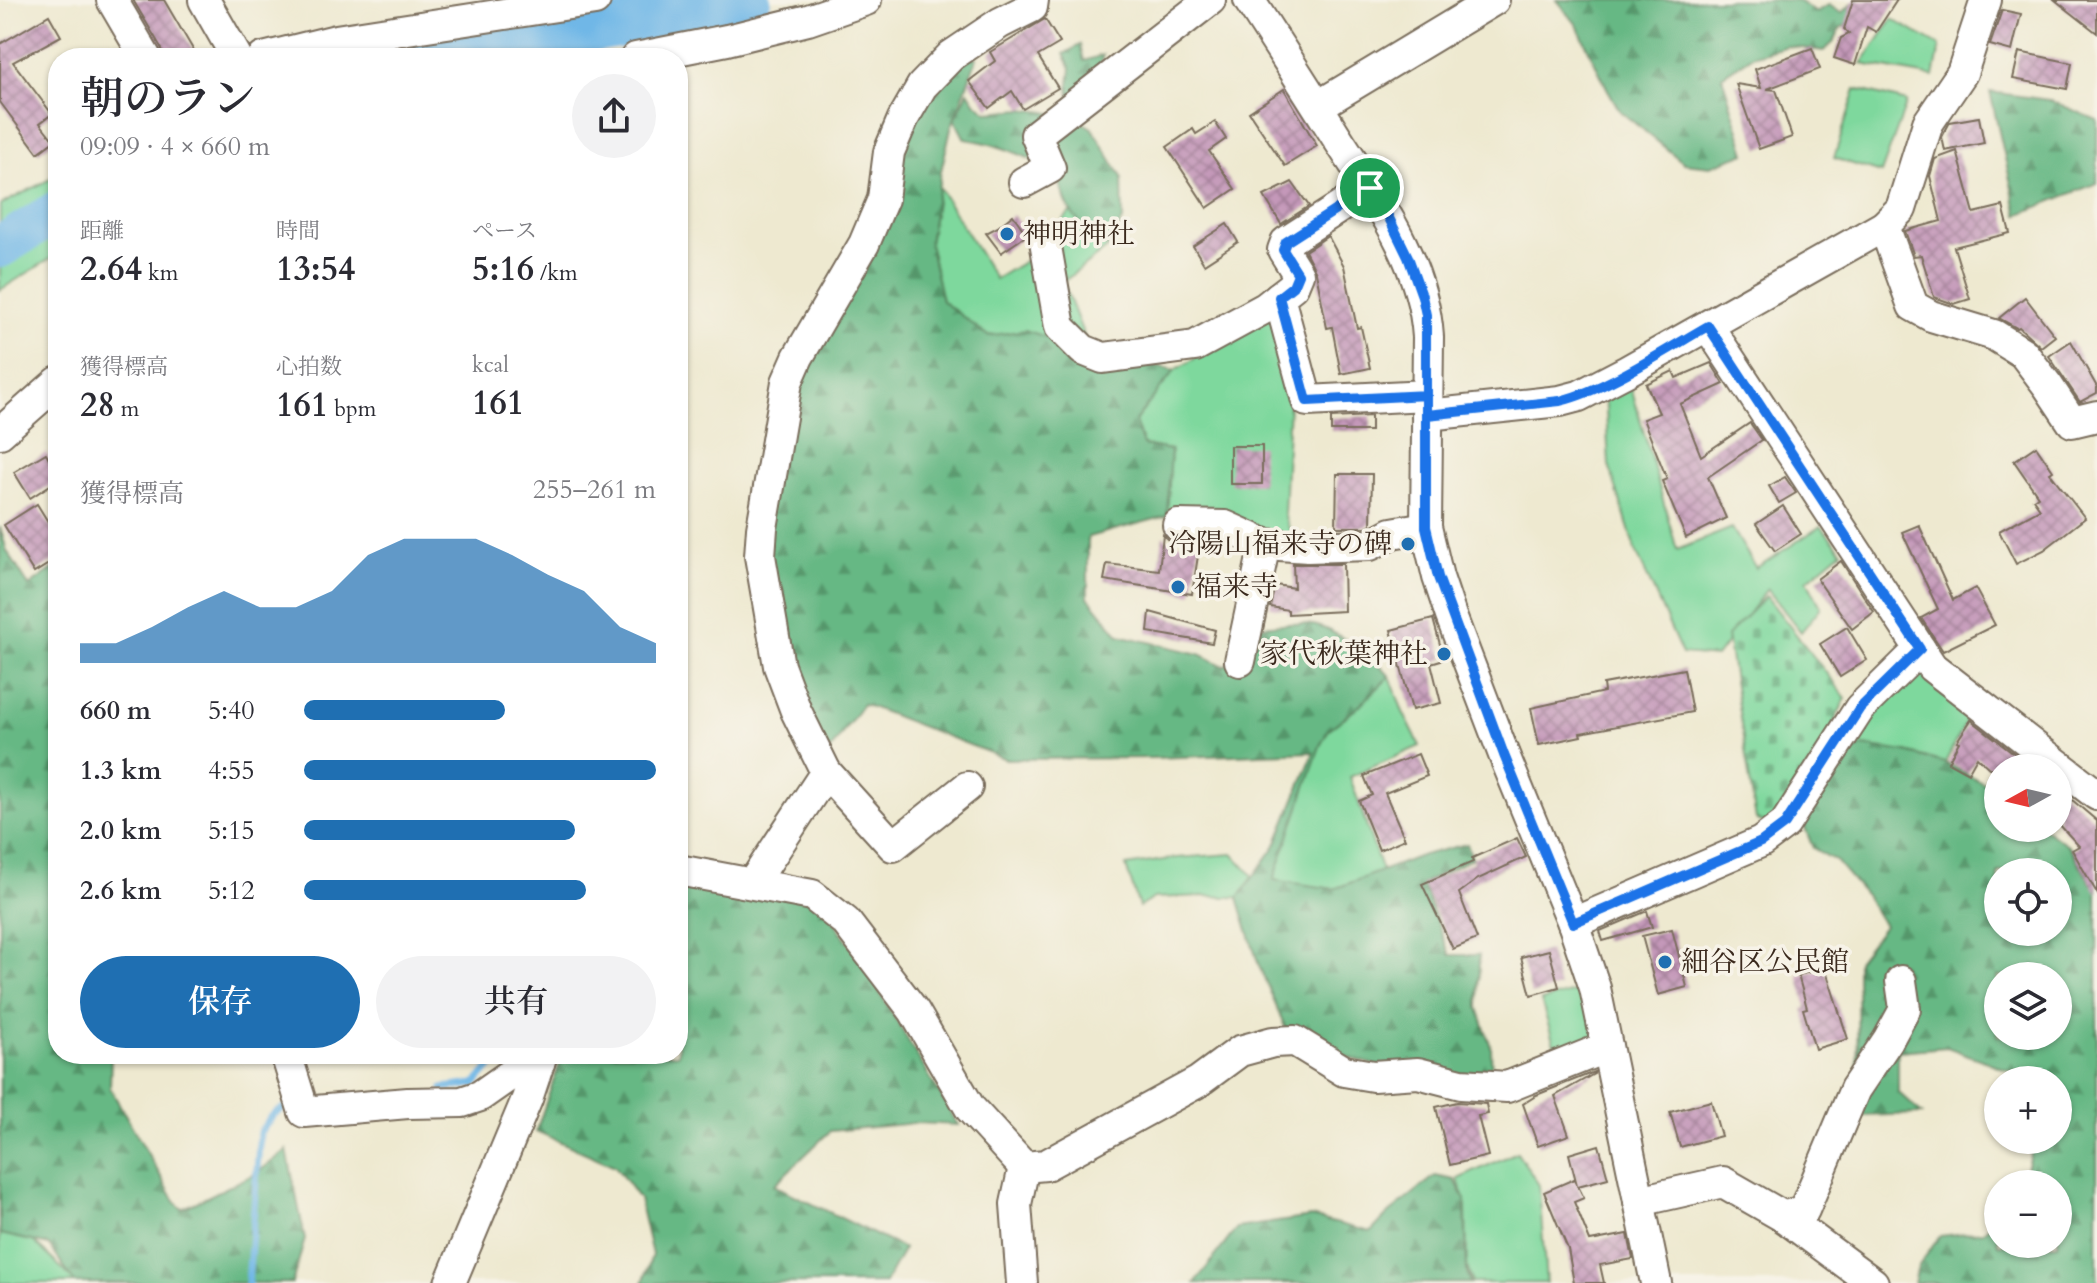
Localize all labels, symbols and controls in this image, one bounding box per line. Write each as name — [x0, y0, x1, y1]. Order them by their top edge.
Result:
text: 朝のラン — [80, 69, 256, 129]
button: share — [572, 74, 656, 158]
text: 09:09 · 4 × 660 m — [80, 129, 270, 164]
pin — [1336, 154, 1404, 222]
icon: arrive — [1348, 166, 1392, 210]
place label: 神明神社 — [1023, 215, 1135, 253]
text: 距離 — [80, 216, 124, 246]
text: 時間 — [276, 216, 320, 246]
text: ペース — [472, 216, 537, 246]
marker: 神明神社 — [998, 225, 1016, 243]
text: 2.64 — [80, 246, 142, 292]
text: 13:54 — [276, 246, 356, 292]
text: 5:16 — [472, 246, 534, 292]
text: km — [142, 258, 178, 288]
text: /km — [534, 258, 578, 288]
text: kcal — [472, 350, 509, 380]
text: 獲得標高 — [80, 352, 168, 382]
text: 心拍数 — [276, 352, 342, 382]
text: 161 — [472, 380, 524, 426]
text: 28 — [80, 382, 115, 428]
text: 161 — [276, 382, 328, 428]
text: m — [115, 394, 139, 424]
text: bpm — [328, 394, 376, 424]
text: 255–261 m — [533, 472, 656, 507]
text: 獲得標高 — [80, 476, 184, 511]
place label: 冷陽山福来寺の碑 — [1168, 525, 1392, 563]
marker: 冷陽山福来寺の碑 — [1399, 535, 1417, 553]
place label: 福来寺 — [1194, 568, 1278, 606]
marker: 福来寺 — [1169, 578, 1187, 596]
place label: 家代秋葉神社 — [1260, 635, 1428, 673]
marker: 家代秋葉神社 — [1435, 645, 1453, 663]
text: 660 m — [80, 693, 151, 728]
text: 5:40 — [208, 693, 255, 728]
text: 1.3 km — [80, 753, 161, 788]
text: 4:55 — [208, 753, 255, 788]
north arrow — [1984, 754, 2072, 842]
map controls — [1984, 754, 2072, 1258]
text: 2.0 km — [80, 813, 161, 848]
text: 5:15 — [208, 813, 255, 848]
button: locate — [1984, 858, 2072, 946]
text: 2.6 km — [80, 873, 161, 908]
text: 5:12 — [208, 873, 255, 908]
place label: 細谷区公民館 — [1681, 943, 1849, 981]
marker: 細谷区公民館 — [1656, 953, 1674, 971]
button: 保存 — [80, 956, 360, 1048]
button: 共有 — [376, 956, 656, 1048]
button: layers — [1984, 962, 2072, 1050]
button: + — [1984, 1066, 2072, 1154]
button: − — [1984, 1170, 2072, 1258]

